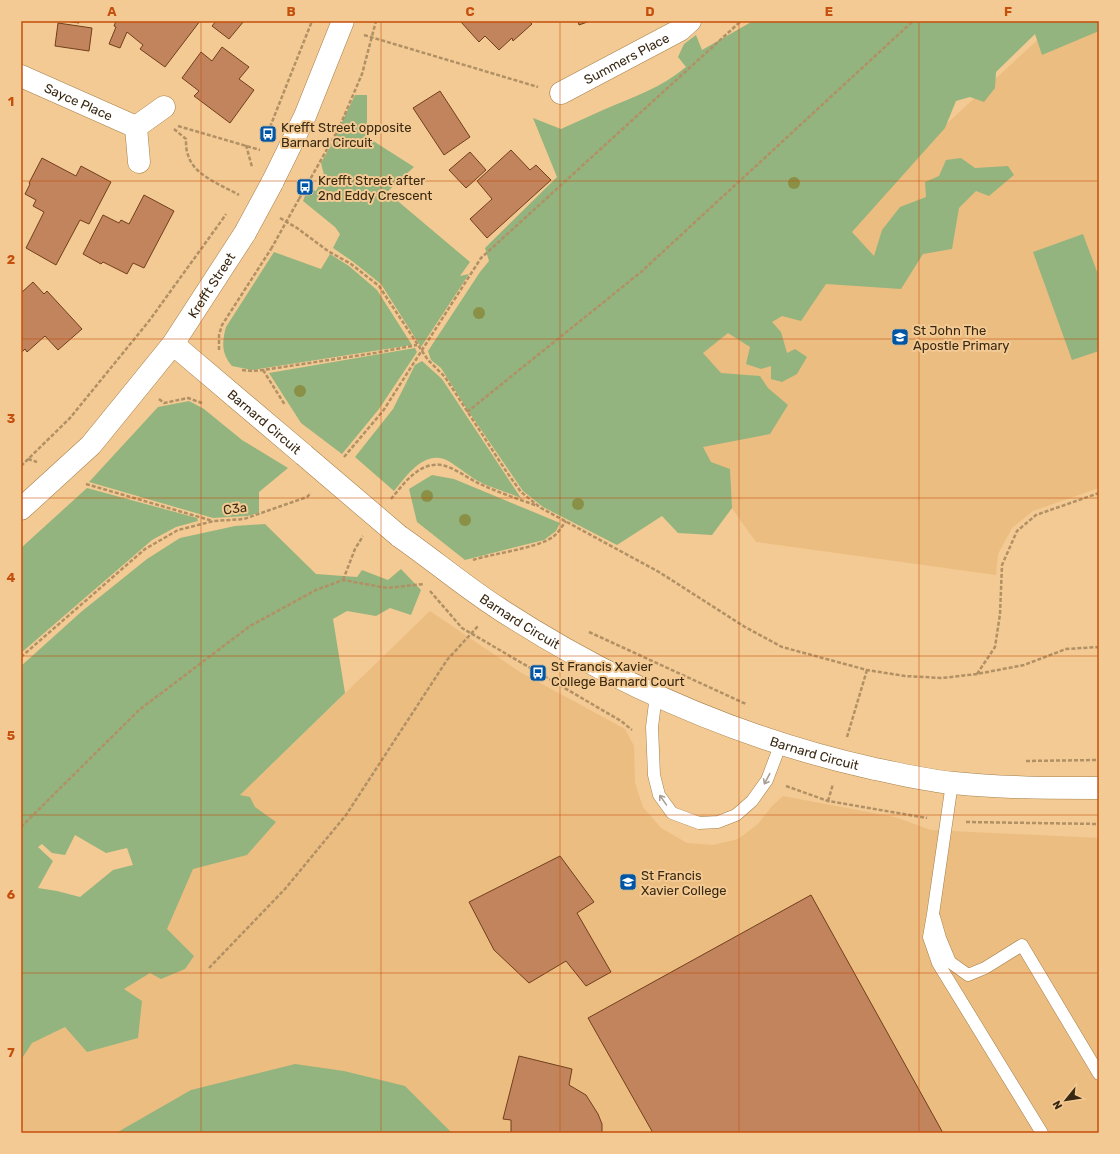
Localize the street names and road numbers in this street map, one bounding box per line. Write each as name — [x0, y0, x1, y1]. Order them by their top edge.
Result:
street label: Summers Place — [581, 30, 672, 88]
street label: Sayce Place — [42, 80, 115, 124]
street label: Krefft Street — [185, 250, 238, 321]
street label: Barnard Circuit — [224, 387, 304, 457]
street label: C3a — [222, 500, 248, 517]
street label: Barnard Circuit — [477, 591, 562, 652]
street label: Barnard Circuit — [768, 734, 860, 773]

